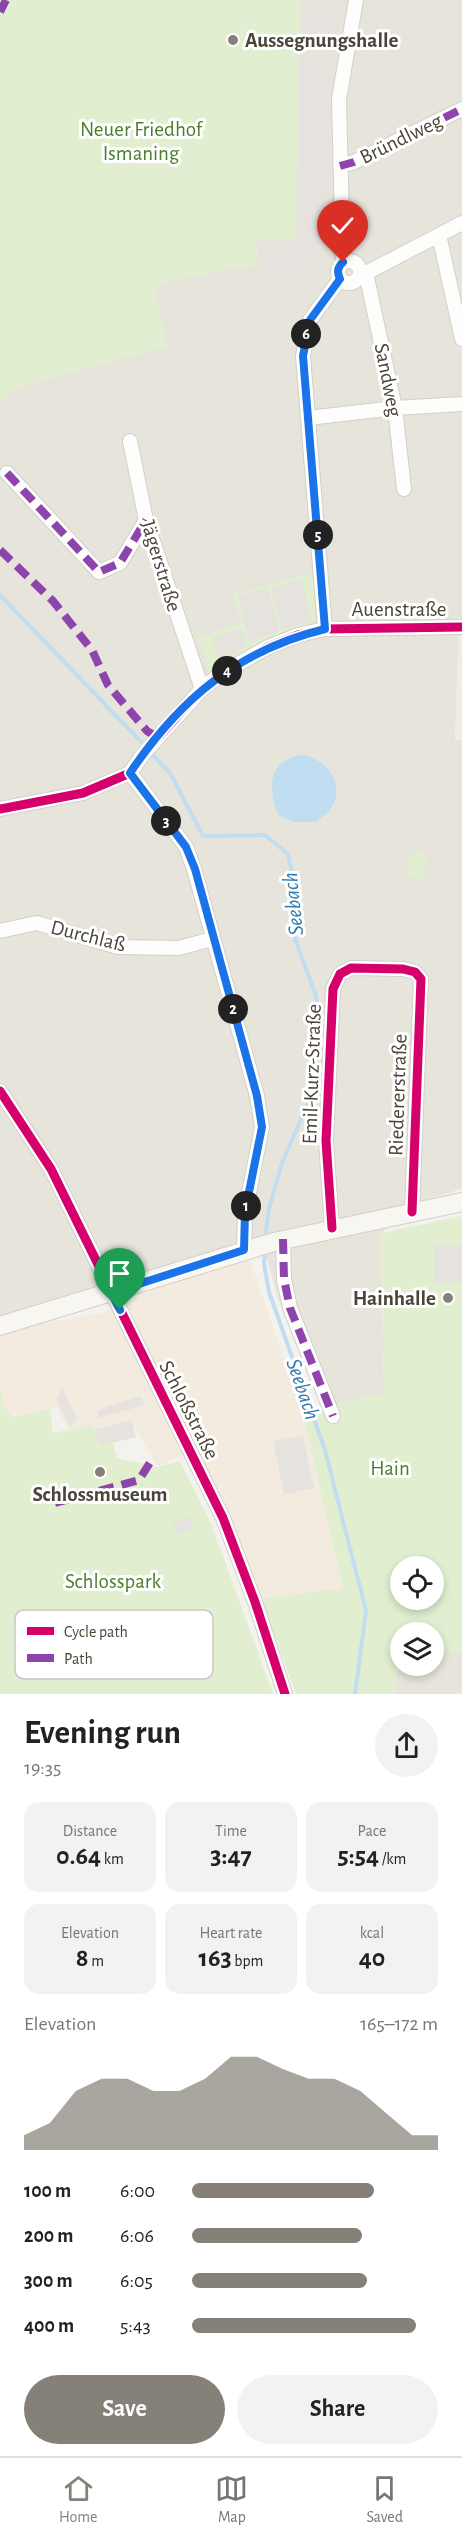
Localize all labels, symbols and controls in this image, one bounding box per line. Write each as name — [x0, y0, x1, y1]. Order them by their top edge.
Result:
place label: Aussegnungshalle — [245, 30, 398, 51]
marker: Aussegnungshalle — [226, 33, 240, 47]
street label: Bründlweg — [356, 110, 446, 168]
park label: Neuer Friedhof Ismaning — [80, 119, 204, 164]
pin — [317, 200, 368, 262]
icon: check — [326, 209, 359, 242]
pin: 6 — [291, 319, 321, 349]
text: 6 — [302, 326, 310, 342]
street label: Sandweg — [371, 342, 406, 419]
street label: Jägerstraße — [137, 518, 185, 614]
pin: 5 — [303, 520, 333, 550]
text: 5 — [315, 527, 321, 543]
street label: Auenstraße — [352, 599, 446, 620]
pin: 4 — [212, 656, 242, 686]
text: 4 — [223, 663, 231, 679]
pin: 3 — [151, 806, 181, 836]
text: 3 — [163, 813, 169, 829]
water label: Seebach — [279, 871, 307, 937]
street label: Durchlaß — [48, 917, 128, 955]
pin: 2 — [218, 994, 248, 1024]
text: 2 — [229, 1001, 237, 1017]
street label: Emil-Kurz-Straße — [299, 1003, 325, 1145]
street label: Riedererstraße — [385, 1034, 411, 1156]
pin: 1 — [231, 1191, 261, 1221]
text: 1 — [243, 1198, 249, 1214]
pin — [94, 1248, 145, 1310]
icon: arrive — [103, 1257, 136, 1290]
place label: Hainhalle — [353, 1288, 436, 1309]
marker: Hainhalle — [441, 1291, 455, 1305]
water label: Seebach — [282, 1356, 324, 1422]
street label: Schloßstraße — [155, 1357, 223, 1463]
park label: Hain — [370, 1458, 410, 1479]
marker: Schlossmuseum — [93, 1465, 107, 1479]
place label: Schlossmuseum — [32, 1484, 168, 1505]
map controls — [390, 1556, 444, 1676]
button: locate — [390, 1556, 444, 1610]
park label: Schlosspark — [65, 1571, 161, 1592]
legend — [15, 1610, 213, 1679]
button: layers — [390, 1622, 444, 1676]
text: Cycle path — [64, 1624, 128, 1641]
text: Path — [64, 1651, 93, 1667]
button: share — [375, 1714, 438, 1777]
text: Evening run — [24, 1717, 181, 1750]
text: 19:35 — [24, 1758, 61, 1778]
text: Distance — [63, 1823, 117, 1839]
text: Time — [215, 1823, 247, 1839]
text: Pace — [358, 1823, 386, 1839]
text: 0.64 — [56, 1843, 101, 1869]
text: 3:47 — [210, 1843, 252, 1869]
text: 5:54 — [338, 1843, 379, 1869]
text: km — [101, 1851, 124, 1867]
text: /km — [379, 1851, 406, 1867]
text: Elevation — [61, 1925, 119, 1941]
text: Heart rate — [200, 1925, 262, 1941]
text: kcal — [360, 1925, 384, 1941]
text: 8 — [76, 1945, 89, 1971]
text: 163 — [199, 1945, 232, 1971]
text: 40 — [359, 1945, 385, 1971]
text: m — [89, 1953, 104, 1969]
text: bpm — [232, 1953, 263, 1969]
text: Elevation — [24, 2014, 96, 2034]
text: 165–172 m — [360, 2014, 438, 2034]
text: 100 m — [24, 2181, 71, 2201]
text: 6:00 — [120, 2181, 155, 2201]
text: 200 m — [24, 2226, 73, 2246]
text: 6:06 — [120, 2226, 154, 2246]
text: 300 m — [24, 2271, 73, 2291]
text: 6:05 — [120, 2271, 153, 2291]
text: 400 m — [24, 2316, 74, 2336]
text: 5:43 — [120, 2316, 151, 2336]
button: Save — [24, 2375, 225, 2444]
button: Share — [237, 2375, 438, 2444]
tab: Home — [59, 2472, 97, 2527]
tab: Map — [215, 2472, 248, 2527]
tab: Saved — [366, 2472, 403, 2527]

